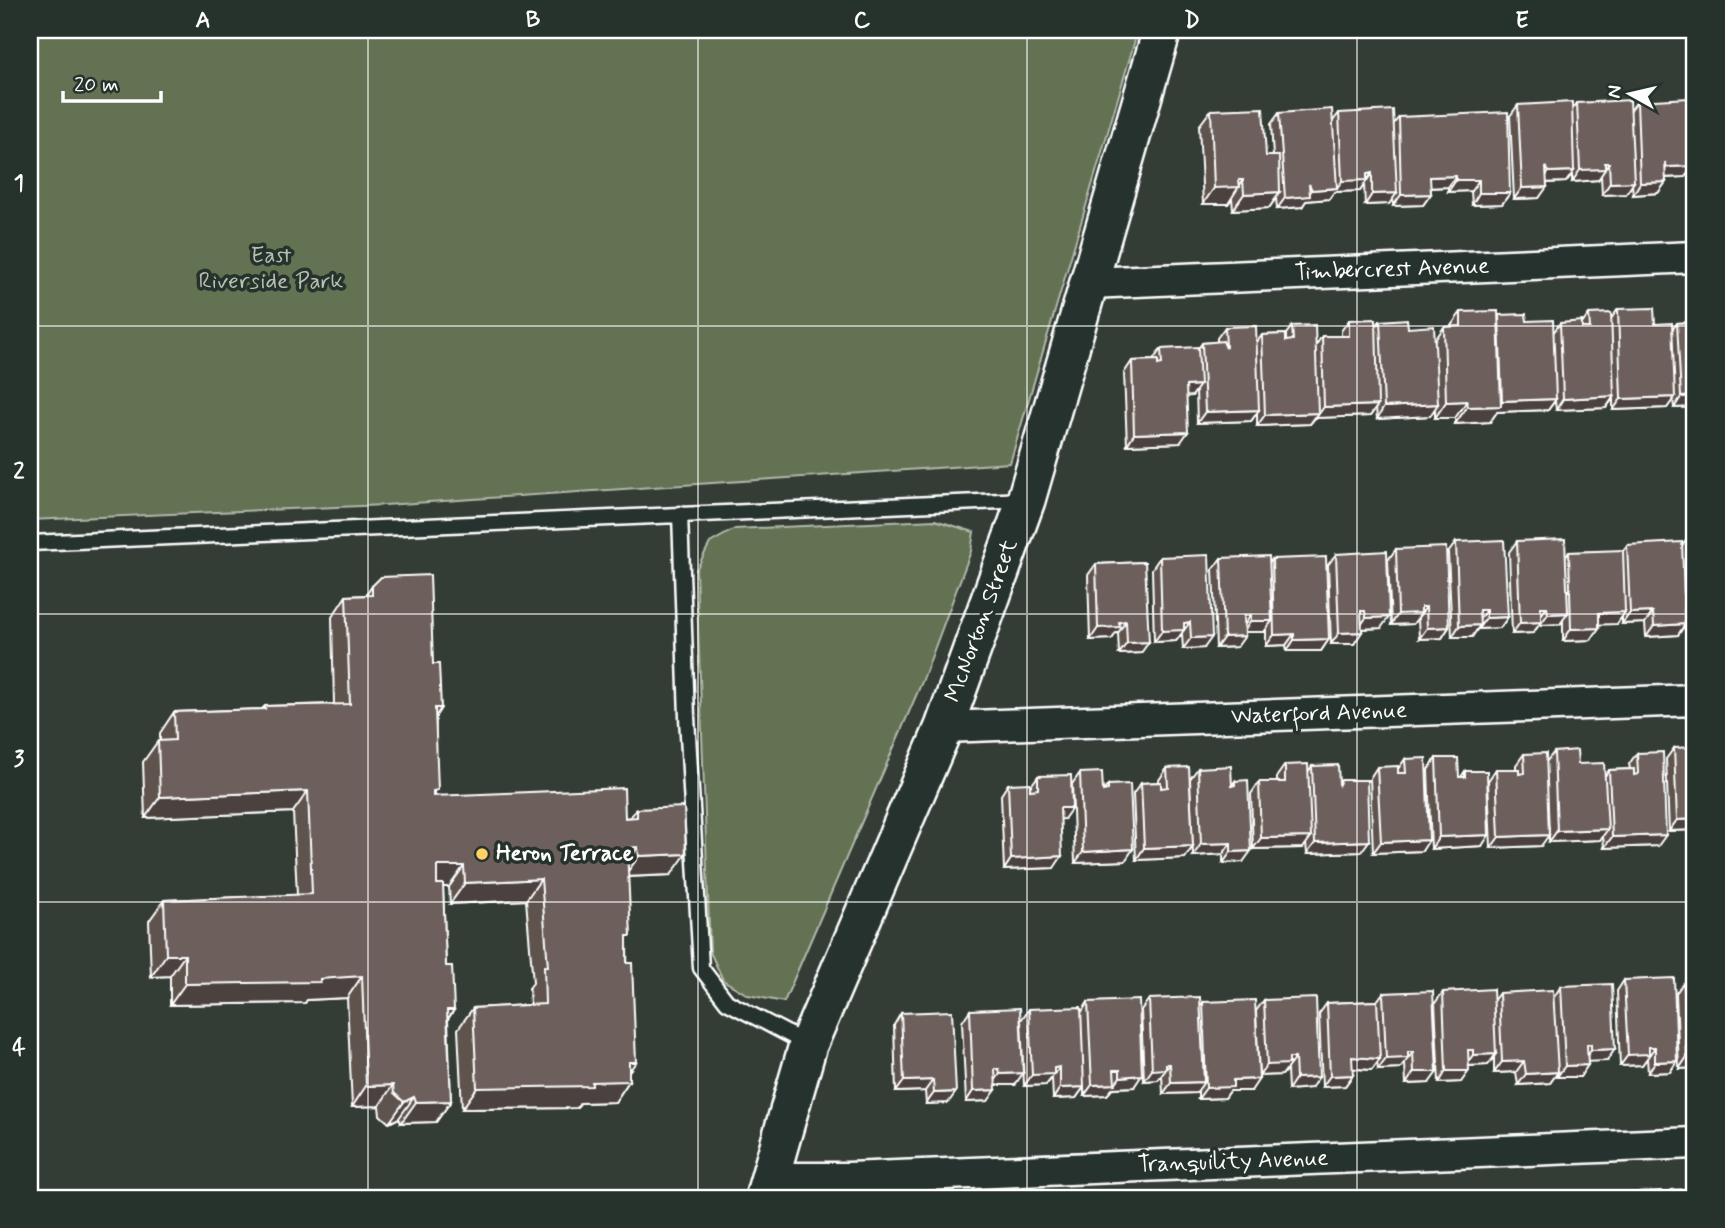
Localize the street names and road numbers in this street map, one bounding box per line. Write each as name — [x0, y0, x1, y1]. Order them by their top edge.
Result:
street label: Timbercrest Avenue — [1294, 252, 1490, 288]
street label: McNorton Street — [939, 535, 1026, 707]
street label: Waterford Avenue — [1230, 696, 1408, 733]
street label: Tranquility Avenue — [1137, 1144, 1329, 1180]

